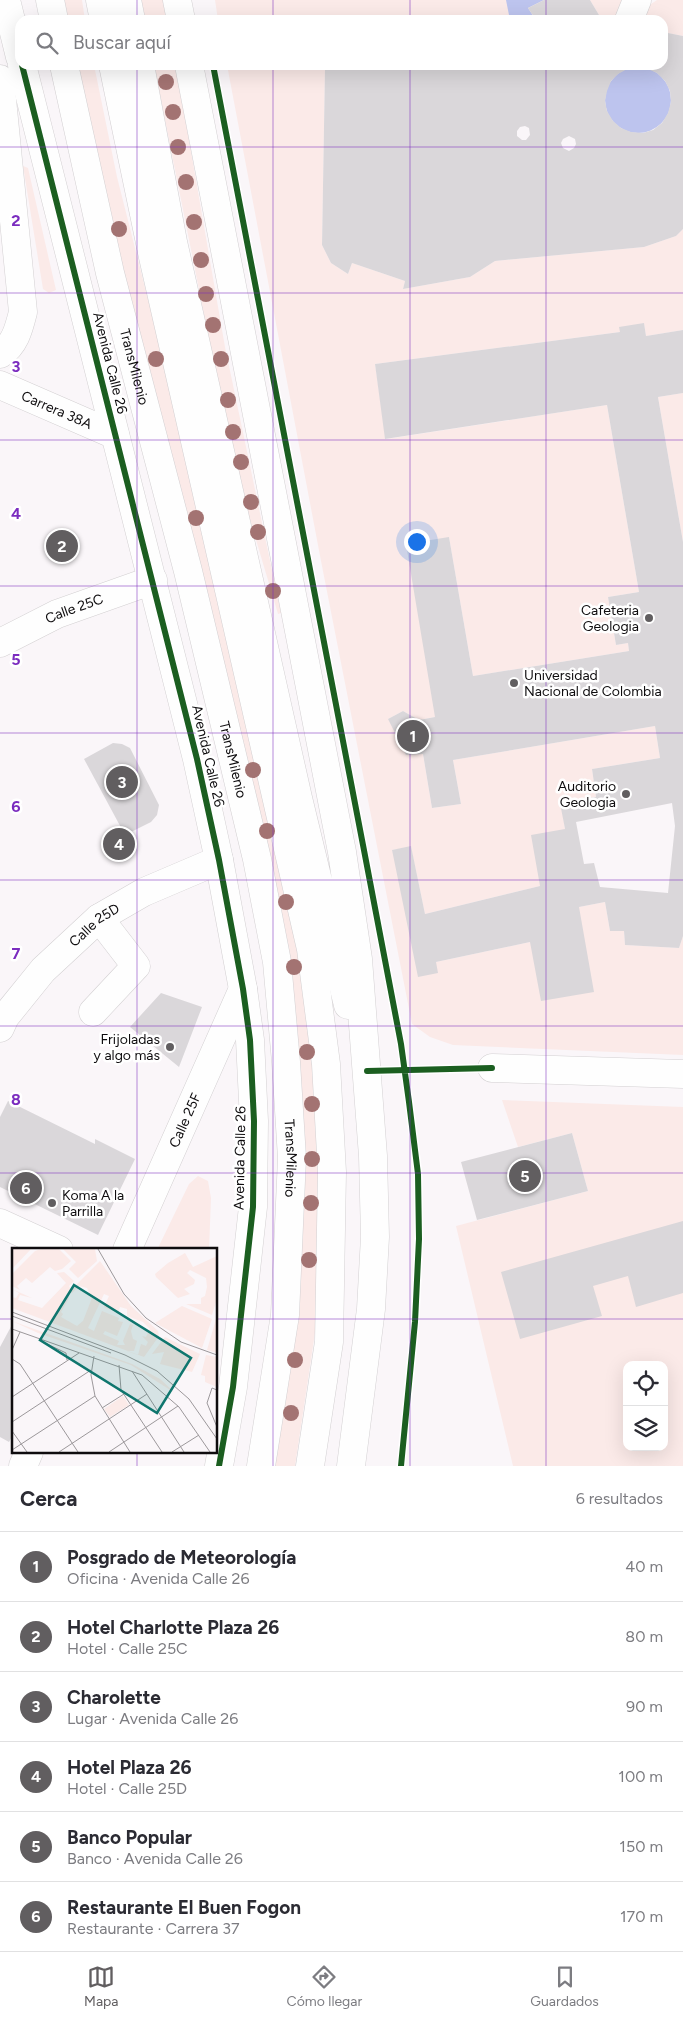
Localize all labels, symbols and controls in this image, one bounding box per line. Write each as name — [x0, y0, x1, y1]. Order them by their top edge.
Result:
search box — [15, 15, 668, 70]
icon: search — [33, 29, 61, 57]
text: Buscar aquí — [73, 31, 171, 54]
text: 2 — [11, 211, 21, 230]
street label: Avenida Calle 26 — [89, 310, 131, 416]
street label: TransMilenio — [116, 327, 153, 407]
text: 3 — [12, 357, 21, 376]
street label: Carrera 38A — [19, 387, 95, 433]
text: 4 — [11, 504, 21, 523]
pin: 2 — [46, 527, 78, 565]
your location — [404, 529, 430, 555]
street label: Calle 25C — [42, 590, 105, 627]
place label: Cafeteria Geologia — [581, 602, 639, 635]
marker: Cafeteria Geologia — [643, 612, 655, 624]
text: 5 — [11, 650, 21, 669]
place label: Universidad Nacional de Colombia — [524, 667, 662, 700]
marker: Universidad Nacional de Colombia — [508, 677, 520, 689]
street label: Avenida Calle 26 — [188, 703, 228, 809]
pin: 1 — [397, 717, 429, 755]
street label: TransMilenio — [216, 720, 251, 800]
pin: 3 — [106, 763, 138, 801]
place label: Auditorio Geologia — [558, 778, 616, 811]
marker: Auditorio Geologia — [620, 788, 632, 800]
text: 6 — [11, 797, 21, 816]
pin: 4 — [103, 825, 135, 863]
street label: Calle 25D — [65, 900, 122, 950]
text: 7 — [12, 944, 21, 963]
place label: Frijoladas y algo más — [94, 1031, 160, 1064]
marker: Frijoladas y algo más — [164, 1041, 176, 1053]
text: 8 — [11, 1090, 21, 1109]
street label: Calle 25F — [165, 1090, 204, 1150]
street label: Avenida Calle 26 — [231, 1106, 249, 1210]
street label: TransMilenio — [281, 1119, 301, 1198]
pin: 5 — [509, 1157, 541, 1195]
pin: 6 — [10, 1169, 42, 1207]
place label: Koma A la Parrilla — [62, 1187, 124, 1220]
marker: Koma A la Parrilla — [46, 1197, 58, 1209]
inset map — [12, 1248, 218, 1454]
map controls — [623, 1361, 668, 1451]
button: locate — [623, 1361, 668, 1406]
button: layers — [623, 1406, 668, 1451]
text: Cerca — [20, 1486, 77, 1511]
text: 6 resultados — [576, 1489, 663, 1508]
text: Posgrado de Meteorología — [67, 1546, 296, 1569]
text: 1 — [33, 1557, 39, 1576]
text: 40 m — [625, 1557, 663, 1576]
text: Oficina · Avenida Calle 26 — [67, 1569, 250, 1588]
text: Hotel Charlotte Plaza 26 — [67, 1616, 279, 1639]
text: 2 — [31, 1627, 41, 1646]
text: 80 m — [625, 1627, 663, 1646]
text: Hotel · Calle 25C — [67, 1639, 188, 1658]
text: Charolette — [67, 1686, 161, 1709]
text: 3 — [32, 1697, 40, 1716]
text: 90 m — [626, 1697, 663, 1716]
text: Lugar · Avenida Calle 26 — [67, 1709, 238, 1728]
text: Hotel Plaza 26 — [67, 1756, 191, 1779]
text: 4 — [31, 1767, 41, 1786]
text: 100 m — [618, 1767, 663, 1786]
text: Hotel · Calle 25D — [67, 1779, 187, 1798]
text: Banco Popular — [67, 1826, 192, 1849]
text: 5 — [31, 1837, 41, 1856]
text: 150 m — [619, 1837, 663, 1856]
text: Banco · Avenida Calle 26 — [67, 1849, 243, 1868]
text: Restaurante El Buen Fogon — [67, 1896, 301, 1919]
text: 6 — [31, 1907, 41, 1926]
text: 170 m — [620, 1907, 663, 1926]
text: Restaurante · Carrera 37 — [67, 1919, 240, 1938]
tab: Mapa — [84, 1963, 118, 2010]
tab: Cómo llegar — [287, 1963, 362, 2010]
tab: Guardados — [530, 1963, 599, 2010]

